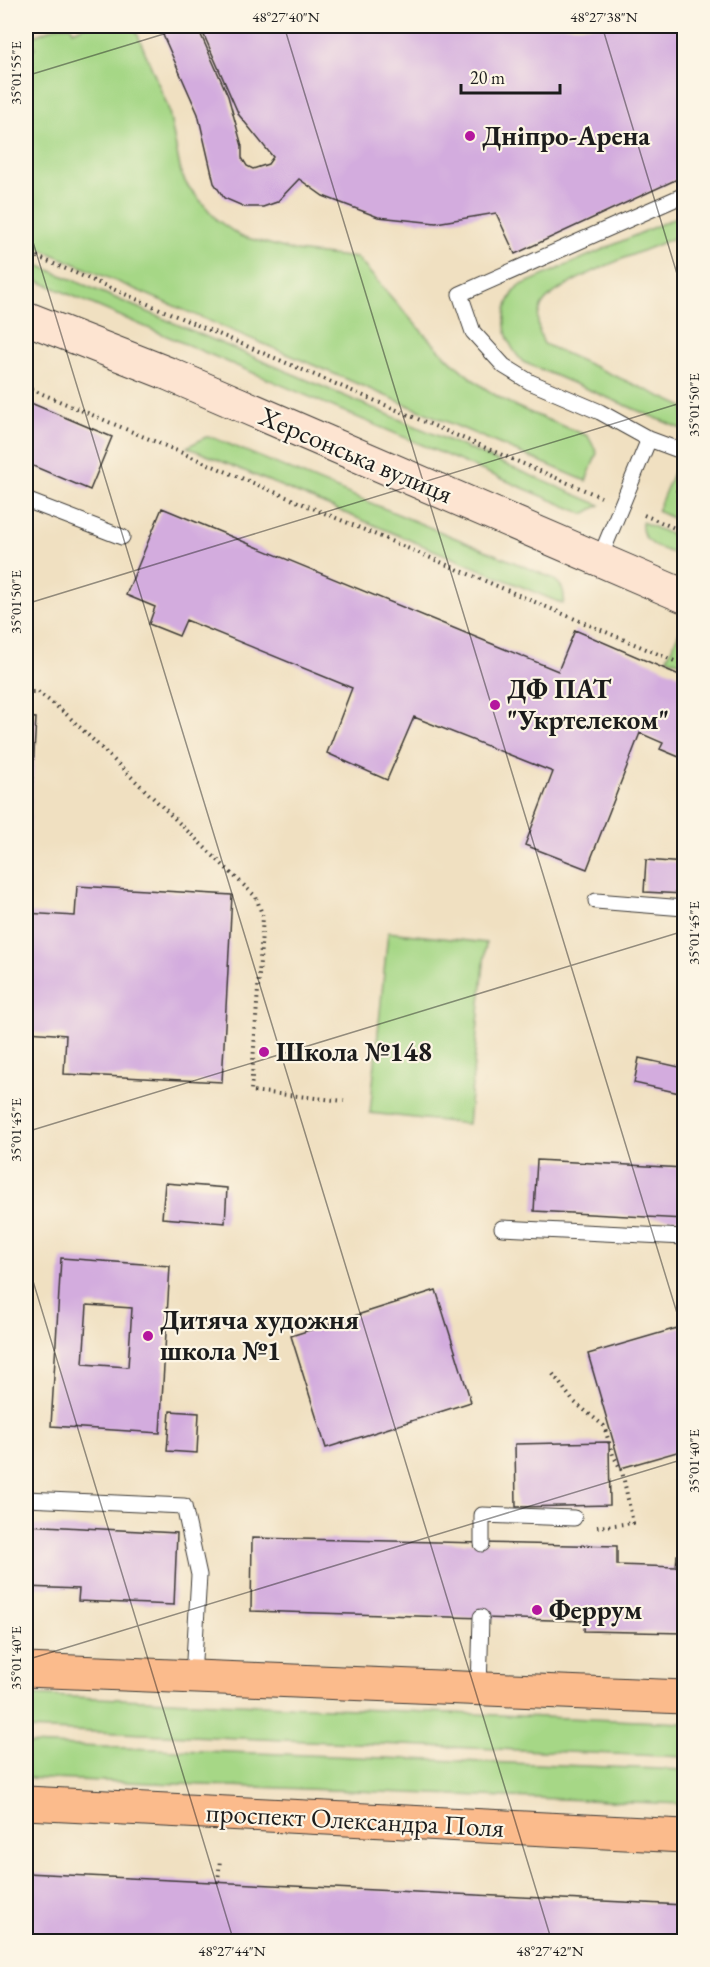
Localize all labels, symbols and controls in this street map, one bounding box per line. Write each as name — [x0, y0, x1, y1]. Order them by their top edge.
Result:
text: 48°27'40"N — [252, 7, 320, 26]
text: 48°27'38"N — [570, 7, 638, 26]
text: 35°01'55"E — [6, 40, 25, 105]
scale bar — [461, 57, 560, 95]
text: 20 m — [470, 66, 505, 89]
place label: Дніпро-Арена — [482, 118, 650, 153]
marker: Дніпро-Арена — [463, 129, 477, 143]
text: 35°01'50"E — [684, 372, 703, 437]
street label: Херсонська вулиця — [253, 398, 458, 511]
text: 35°01'50"E — [6, 569, 25, 634]
place label: ДФ ПАТ "Укртелеком" — [507, 671, 669, 737]
marker: ДФ ПАТ "Укртелеком" — [488, 698, 502, 712]
text: 35°01'45"E — [684, 900, 703, 965]
place label: Школа №148 — [276, 1034, 432, 1069]
marker: Школа №148 — [257, 1045, 271, 1059]
text: 35°01'45"E — [6, 1097, 25, 1162]
place label: Дитяча художня школа №1 — [160, 1302, 359, 1368]
marker: Дитяча художня школа №1 — [141, 1329, 155, 1343]
text: 35°01'40"E — [684, 1428, 703, 1493]
place label: Феррум — [549, 1592, 642, 1627]
marker: Феррум — [530, 1603, 544, 1617]
text: 35°01'40"E — [6, 1625, 25, 1690]
street label: проспект Олександра Поля — [205, 1794, 505, 1845]
text: 48°27'44"N — [198, 1941, 266, 1960]
text: 48°27'42"N — [516, 1941, 584, 1960]

